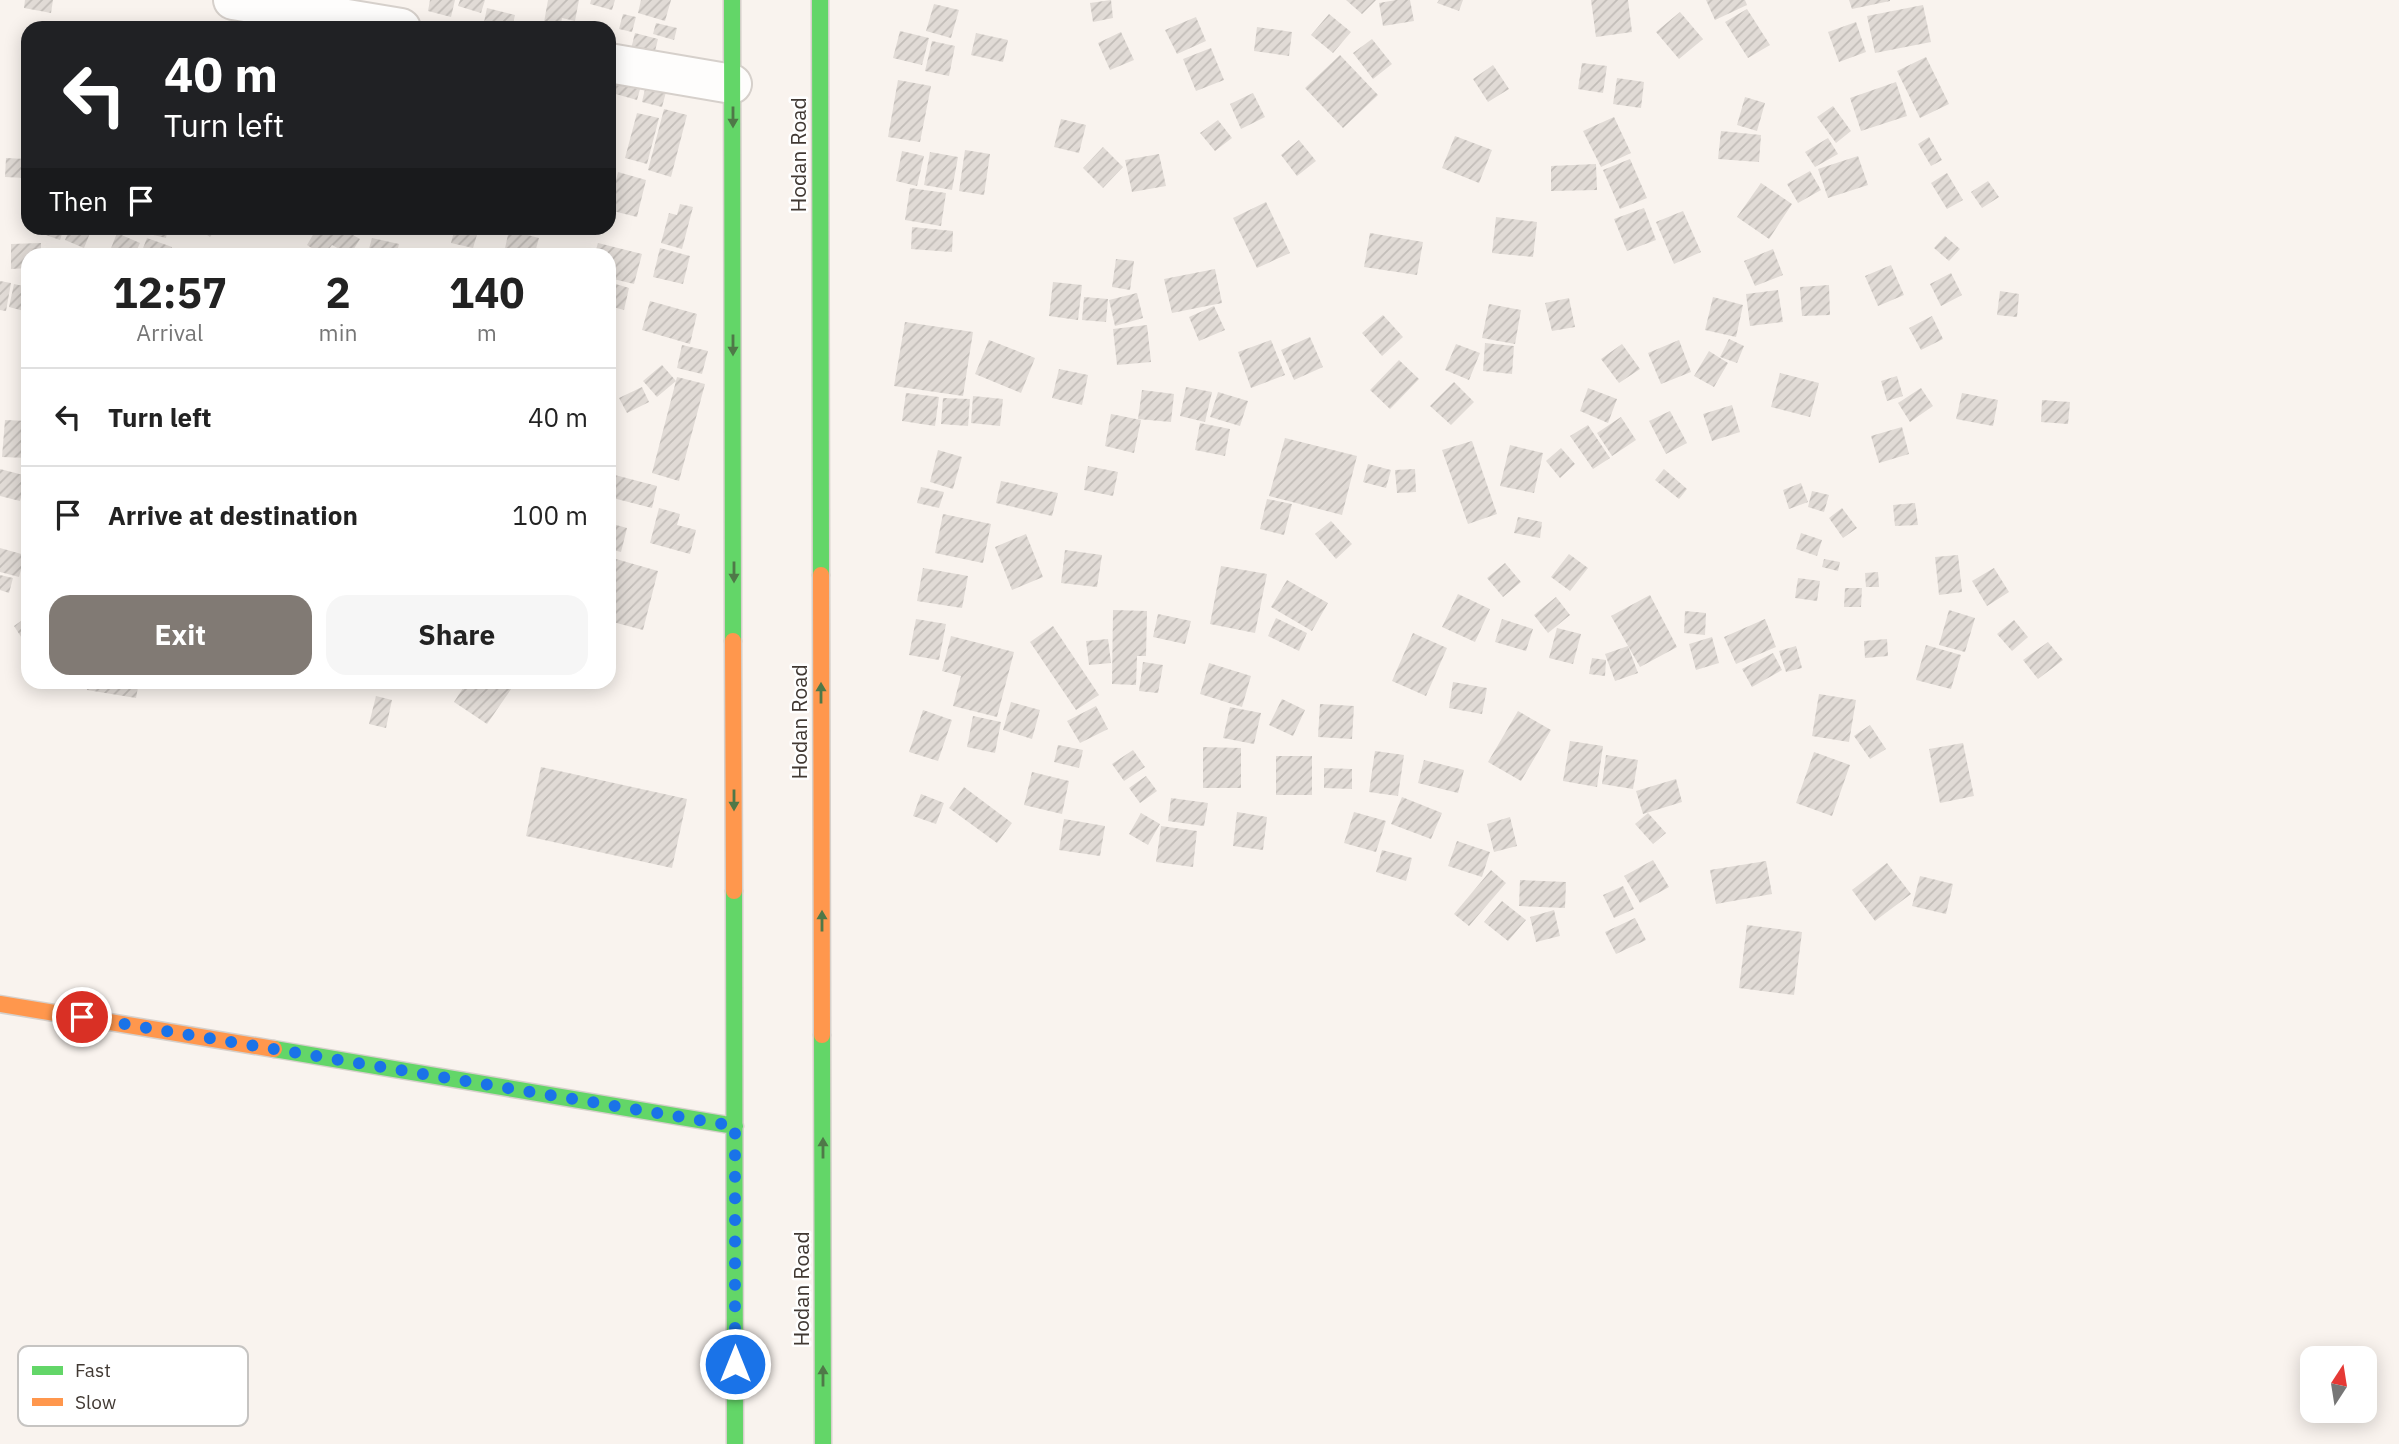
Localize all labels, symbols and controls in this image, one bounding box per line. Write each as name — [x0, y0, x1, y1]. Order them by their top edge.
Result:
text: 40 m — [164, 42, 278, 105]
icon: left — [49, 49, 140, 140]
street label: Hodan Road — [784, 97, 812, 213]
text: Turn left — [164, 104, 284, 146]
one-way arrow — [727, 106, 739, 128]
icon: arrive — [122, 182, 160, 220]
text: Then — [49, 184, 108, 218]
text: 12:57 — [112, 265, 227, 320]
text: 2 — [325, 265, 351, 320]
text: 140 — [449, 265, 525, 320]
text: Arrival — [136, 317, 203, 347]
text: min — [319, 317, 357, 347]
text: m — [477, 317, 497, 347]
one-way arrow — [727, 334, 739, 356]
icon: left — [49, 398, 87, 436]
text: Turn left — [108, 400, 211, 434]
text: 40 m — [528, 400, 588, 434]
icon: arrive — [49, 496, 87, 534]
text: Arrive at destination — [108, 498, 358, 532]
text: 100 m — [512, 498, 588, 532]
one-way arrow — [728, 561, 740, 583]
button: Exit — [49, 595, 312, 675]
button: Share — [326, 595, 588, 675]
street label: Hodan Road — [785, 664, 813, 780]
one-way arrow — [815, 682, 827, 704]
one-way arrow — [728, 789, 740, 811]
one-way arrow — [816, 910, 828, 932]
pin — [52, 987, 112, 1047]
icon: arrive — [63, 998, 101, 1036]
one-way arrow — [817, 1137, 829, 1159]
street label: Hodan Road — [787, 1231, 815, 1347]
position arrow — [698, 1327, 772, 1401]
legend — [18, 1346, 248, 1426]
north arrow — [2300, 1346, 2376, 1423]
map controls — [2300, 1346, 2377, 1423]
text: Fast — [75, 1358, 111, 1382]
one-way arrow — [817, 1365, 829, 1387]
text: Slow — [75, 1390, 116, 1414]

